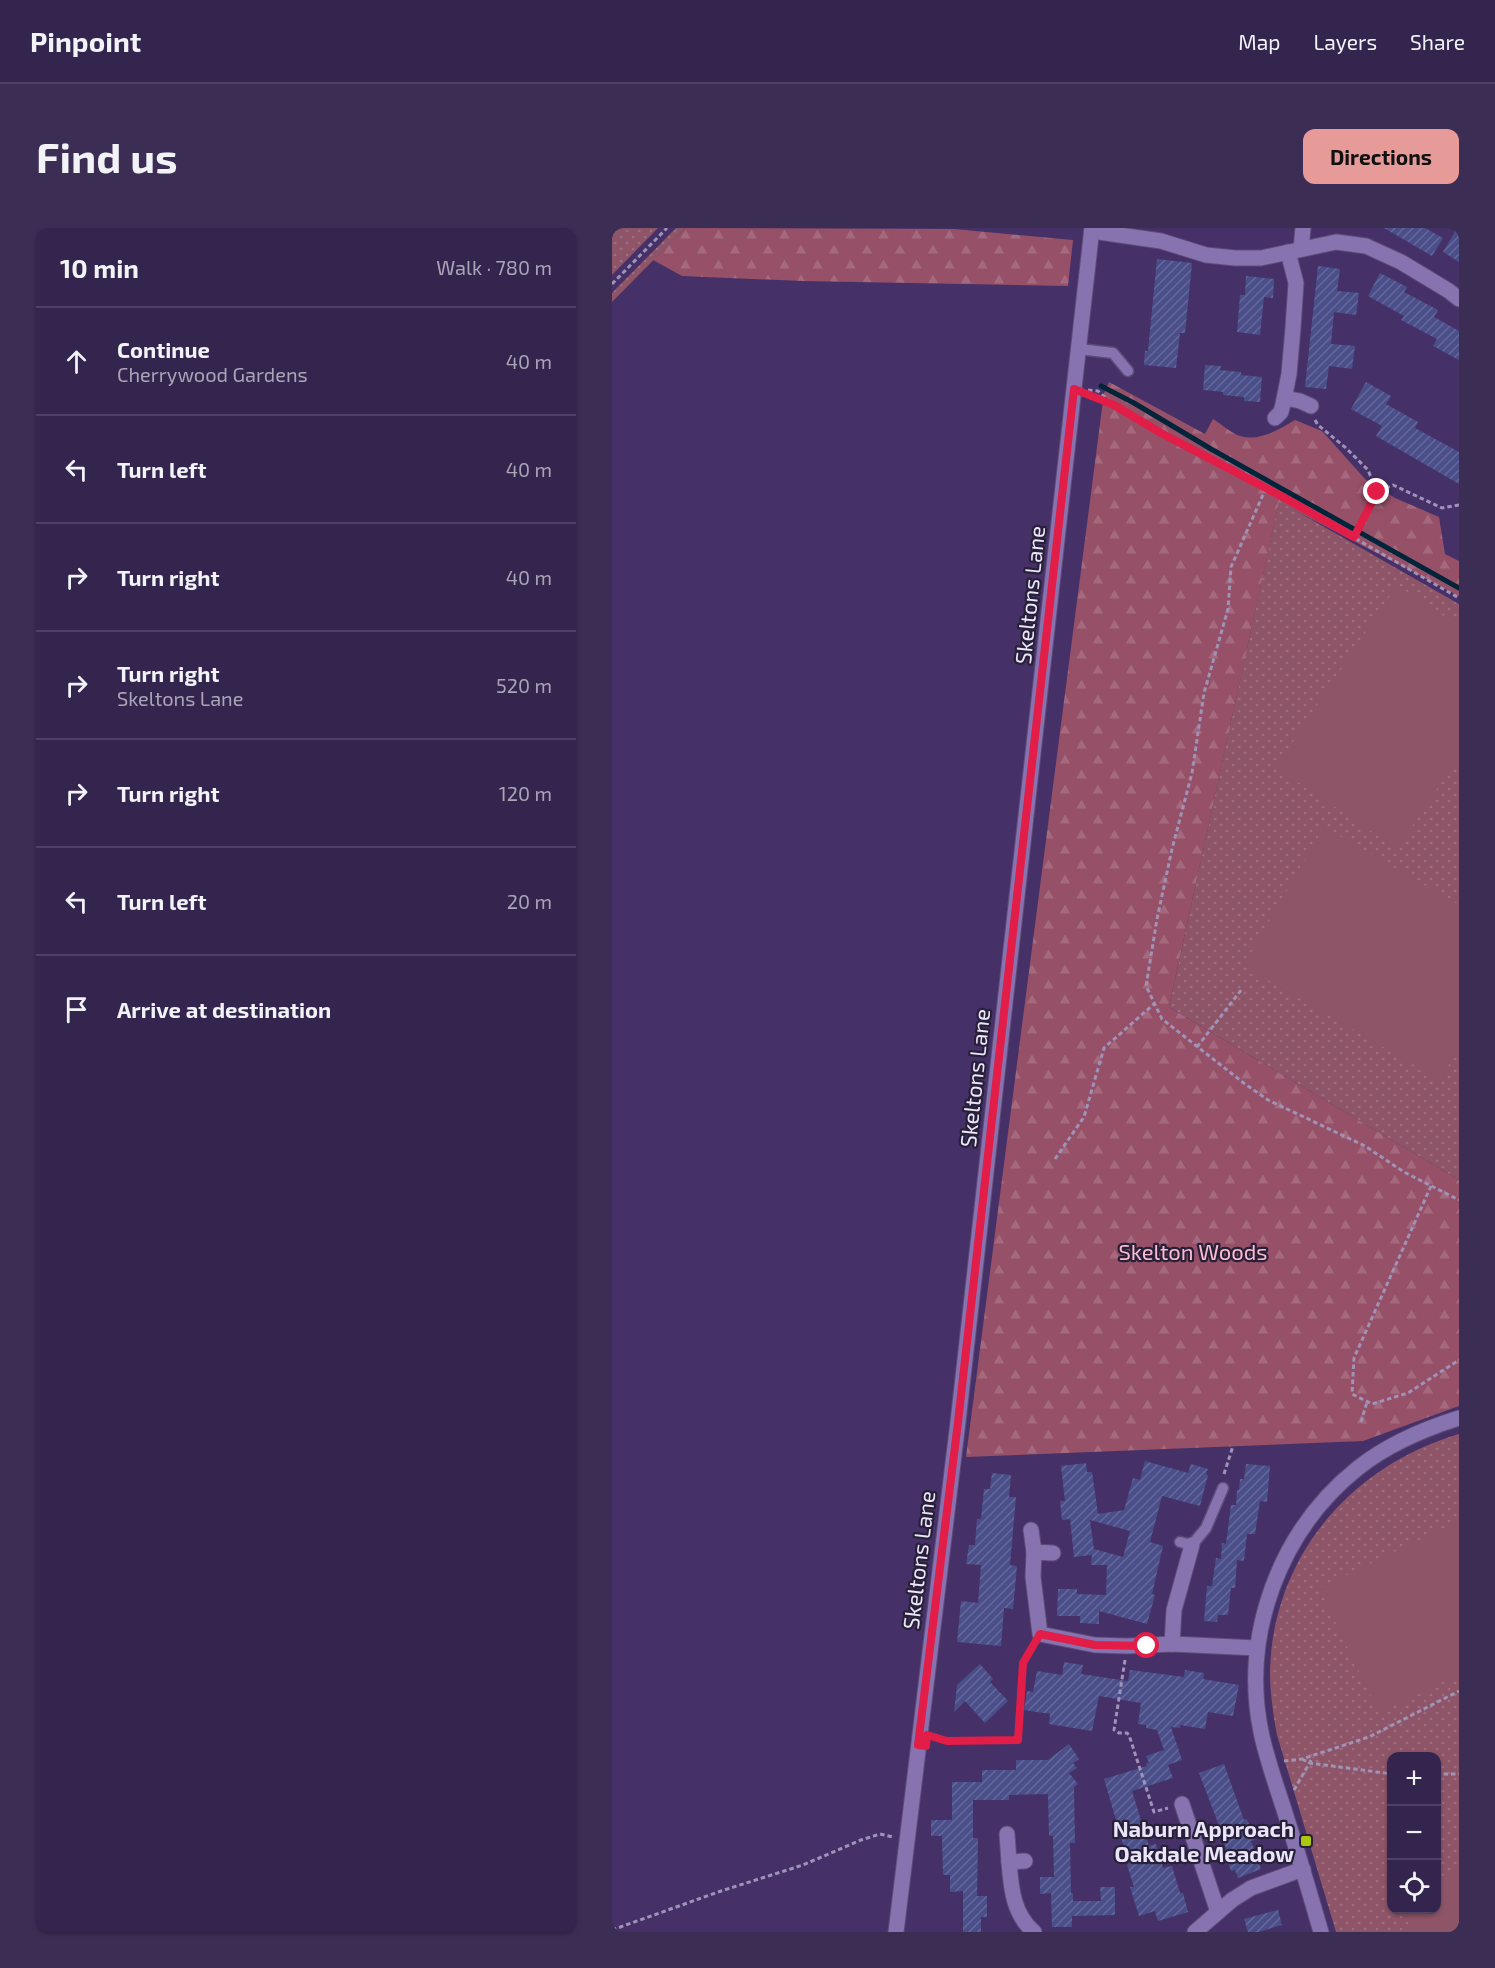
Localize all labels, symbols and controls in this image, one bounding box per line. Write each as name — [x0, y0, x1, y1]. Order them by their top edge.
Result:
text: Pinpoint — [30, 24, 141, 58]
text: Map — [1238, 29, 1280, 54]
text: Layers — [1313, 29, 1377, 54]
text: Share — [1410, 29, 1465, 54]
button: Directions — [1303, 129, 1459, 184]
text: Find us — [36, 131, 178, 181]
text: 10 min — [60, 252, 139, 283]
text: Walk · 780 m — [436, 255, 552, 279]
text: Continue — [117, 336, 210, 362]
icon: ahead — [60, 345, 93, 378]
text: 40 m — [506, 349, 552, 373]
text: Cherrywood Gardens — [117, 362, 308, 386]
icon: left — [60, 453, 93, 486]
text: Turn left — [117, 456, 206, 482]
text: 40 m — [506, 457, 552, 481]
route end — [1363, 478, 1389, 504]
street label: Skeltons Lane — [1009, 524, 1049, 666]
icon: right — [60, 561, 93, 594]
text: Turn right — [117, 564, 219, 590]
text: 40 m — [506, 565, 552, 589]
text: Turn right — [117, 660, 219, 686]
icon: right — [60, 669, 93, 702]
text: 520 m — [496, 673, 552, 697]
text: Skeltons Lane — [117, 686, 243, 710]
icon: right — [60, 777, 93, 810]
text: Turn right — [117, 780, 219, 806]
text: 120 m — [499, 781, 552, 805]
icon: left — [60, 885, 93, 918]
text: Turn left — [117, 888, 206, 914]
text: 20 m — [507, 889, 552, 913]
icon: arrive — [60, 993, 93, 1026]
text: Arrive at destination — [117, 996, 331, 1022]
street label: Skeltons Lane — [954, 1007, 994, 1149]
park label: Skelton Woods — [1119, 1238, 1267, 1264]
street label: Skeltons Lane — [897, 1489, 939, 1631]
route start — [1133, 1632, 1159, 1658]
map controls — [1387, 1752, 1441, 1914]
button: + — [1387, 1752, 1441, 1806]
button: − — [1387, 1806, 1441, 1860]
place label: Naburn Approach Oakdale Meadow — [1113, 1815, 1294, 1866]
marker: Naburn Approach Oakdale Meadow — [1299, 1834, 1313, 1848]
button: locate — [1387, 1860, 1441, 1914]

